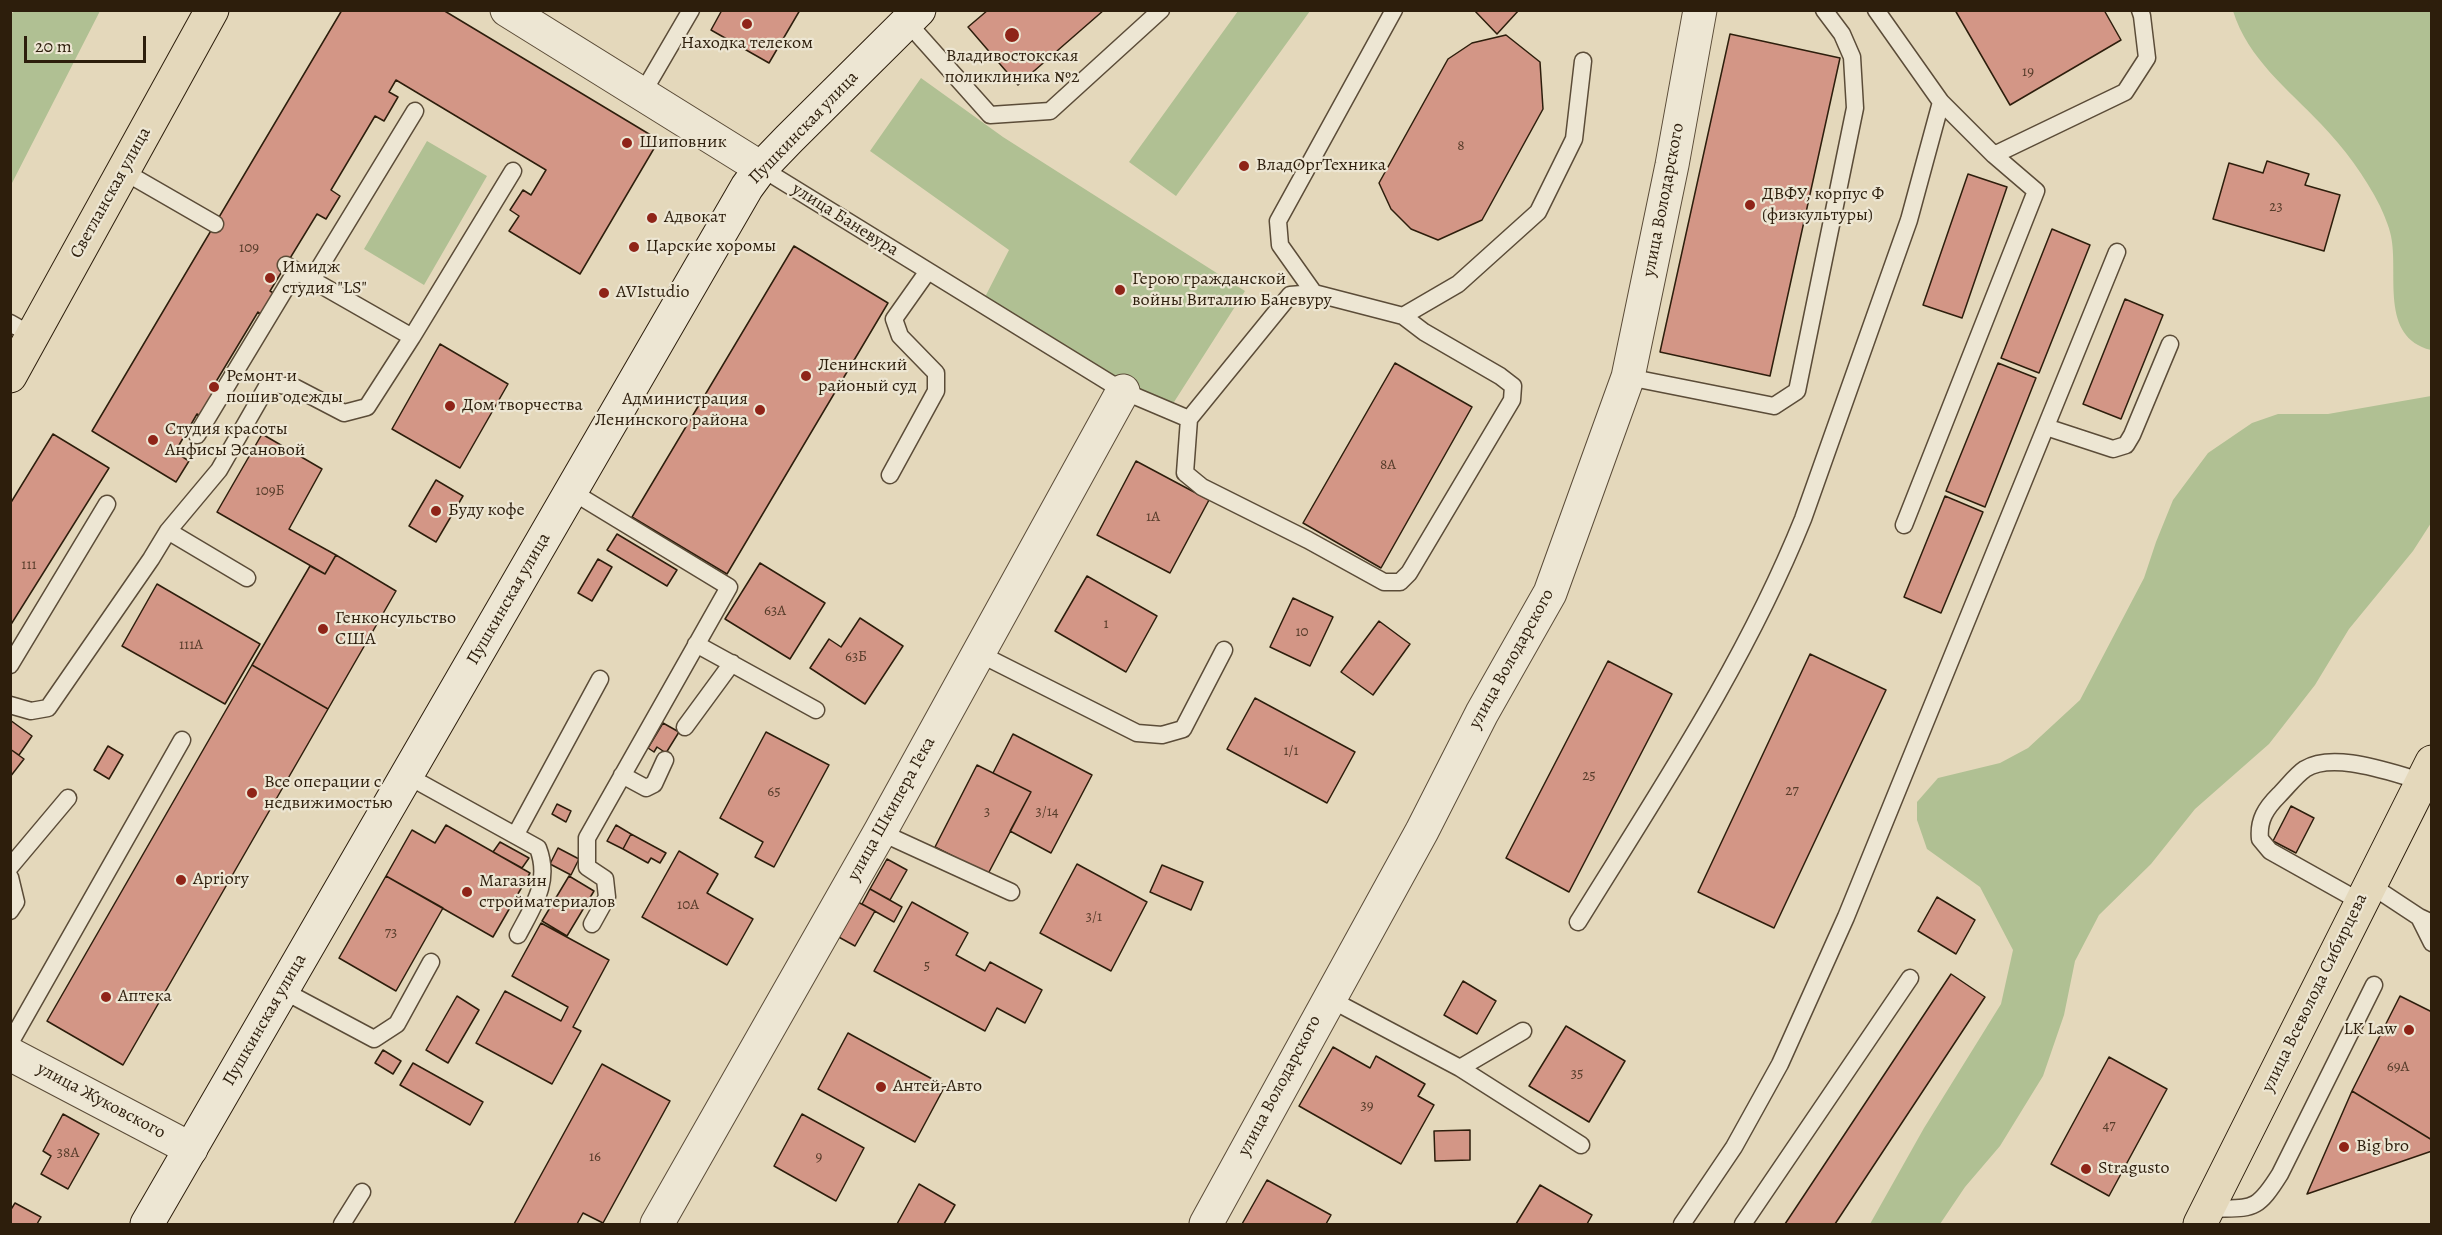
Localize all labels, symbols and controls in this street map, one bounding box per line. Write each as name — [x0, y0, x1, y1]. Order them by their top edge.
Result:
marker: Находка телеком — [740, 17, 754, 31]
scale bar — [27, 24, 148, 62]
marker: Владивостокская поликлиника №2 — [1003, 26, 1021, 44]
place label: Находка телеком — [681, 33, 813, 55]
text: 20 m — [35, 34, 72, 58]
place label: Владивостокская поликлиника №2 — [944, 46, 1080, 88]
house number: 19 — [2022, 63, 2034, 81]
street label: Пушкинская улица — [745, 67, 863, 189]
street label: улица Володарского — [1638, 121, 1690, 279]
street label: Светланская улица — [66, 124, 156, 262]
place label: Шиповник — [639, 132, 727, 154]
marker: Шиповник — [620, 136, 634, 150]
house number: 8 — [1457, 137, 1465, 155]
place label: ВладОргТехника — [1256, 155, 1386, 177]
marker: ВладОргТехника — [1237, 159, 1251, 173]
street label: улица Баневура — [788, 179, 902, 261]
place label: ДВФУ, корпус Ф (физкультуры) — [1762, 184, 1884, 226]
marker: ДВФУ, корпус Ф (физкультуры) — [1743, 198, 1757, 212]
house number: 23 — [2269, 198, 2283, 216]
place label: Адвокат — [664, 207, 726, 229]
marker: Адвокат — [645, 211, 659, 225]
place label: Царские хоромы — [646, 236, 776, 258]
house number: 109 — [239, 239, 259, 257]
marker: Царские хоромы — [627, 240, 641, 254]
place label: Имидж студия "LS" — [282, 257, 367, 300]
place label: Герою гражданской войны Виталию Баневуру — [1132, 269, 1332, 312]
marker: Имидж студия "LS" — [263, 271, 277, 285]
place label: AVIstudio — [616, 282, 689, 304]
marker: Герою гражданской войны Виталию Баневуру — [1113, 283, 1127, 297]
marker: AVIstudio — [597, 286, 611, 300]
place label: Ленинский районый суд — [818, 355, 917, 398]
place label: Ремонт и пошив одежды — [226, 366, 343, 409]
marker: Ленинский районый суд — [799, 369, 813, 383]
marker: Ремонт и пошив одежды — [207, 380, 221, 394]
place label: Администрация Ленинского района — [595, 389, 748, 432]
place label: Дом творчества — [462, 395, 583, 417]
marker: Дом творчества — [443, 399, 457, 413]
marker: Администрация Ленинского района — [753, 403, 767, 417]
place label: Студия красоты Анфисы Эсановой — [165, 419, 305, 462]
marker: Студия красоты Анфисы Эсановой — [146, 433, 160, 447]
house number: 8А — [1380, 456, 1396, 474]
house number: 109Б — [256, 482, 284, 500]
place label: Буду кофе — [448, 500, 525, 522]
marker: Буду кофе — [429, 504, 443, 518]
house number: 1А — [1146, 508, 1160, 526]
street label: Пушкинская улица — [462, 529, 556, 669]
house number: 111 — [21, 556, 37, 574]
street label: улица Володарского — [1465, 585, 1559, 733]
house number: 63А — [764, 602, 786, 620]
place label: Генконсульство США — [335, 608, 456, 650]
house number: 1 — [1103, 615, 1109, 633]
marker: Генконсульство США — [316, 622, 330, 636]
house number: 10 — [1295, 623, 1309, 641]
house number: 111А — [179, 636, 203, 654]
house number: 63Б — [845, 648, 867, 666]
street label: улица Шкипера Гека — [843, 733, 941, 885]
house number: 1/1 — [1283, 742, 1299, 760]
house number: 25 — [1582, 767, 1596, 785]
place label: Все операции с недвижимостью — [264, 772, 393, 814]
house number: 27 — [1785, 782, 1799, 800]
house number: 65 — [767, 783, 781, 801]
marker: Все операции с недвижимостью — [245, 786, 259, 800]
house number: 3 — [984, 803, 990, 821]
house number: 3/14 — [1035, 803, 1059, 821]
place label: Apriory — [193, 869, 249, 891]
place label: Магазин стройматериалов — [479, 871, 615, 914]
marker: Apriory — [174, 873, 188, 887]
marker: Магазин стройматериалов — [460, 885, 474, 899]
street label: улица Всеволода Сибирцева — [2257, 890, 2373, 1096]
house number: 10А — [677, 896, 699, 914]
house number: 3/1 — [1086, 908, 1102, 926]
house number: 73 — [385, 924, 397, 942]
street label: Пушкинская улица — [218, 950, 312, 1090]
house number: 5 — [924, 957, 930, 975]
place label: Аптека — [118, 986, 172, 1008]
marker: Аптека — [99, 990, 113, 1004]
street label: улица Володарского — [1234, 1012, 1326, 1160]
place label: LK Law — [2344, 1019, 2397, 1041]
marker: LK Law — [2402, 1023, 2416, 1037]
street label: улица Жуковского — [33, 1058, 169, 1144]
house number: 69А — [2387, 1058, 2409, 1076]
house number: 35 — [1571, 1065, 1583, 1083]
place label: Антей-Авто — [893, 1076, 982, 1098]
marker: Антей-Авто — [874, 1080, 888, 1094]
house number: 39 — [1360, 1097, 1374, 1115]
house number: 47 — [2102, 1117, 2116, 1135]
place label: Big bro — [2356, 1136, 2409, 1158]
marker: Big bro — [2337, 1140, 2351, 1154]
house number: 38А — [57, 1144, 79, 1162]
house number: 16 — [589, 1148, 601, 1166]
house number: 9 — [816, 1148, 822, 1166]
place label: Stragusto — [2098, 1158, 2169, 1180]
marker: Stragusto — [2079, 1162, 2093, 1176]

